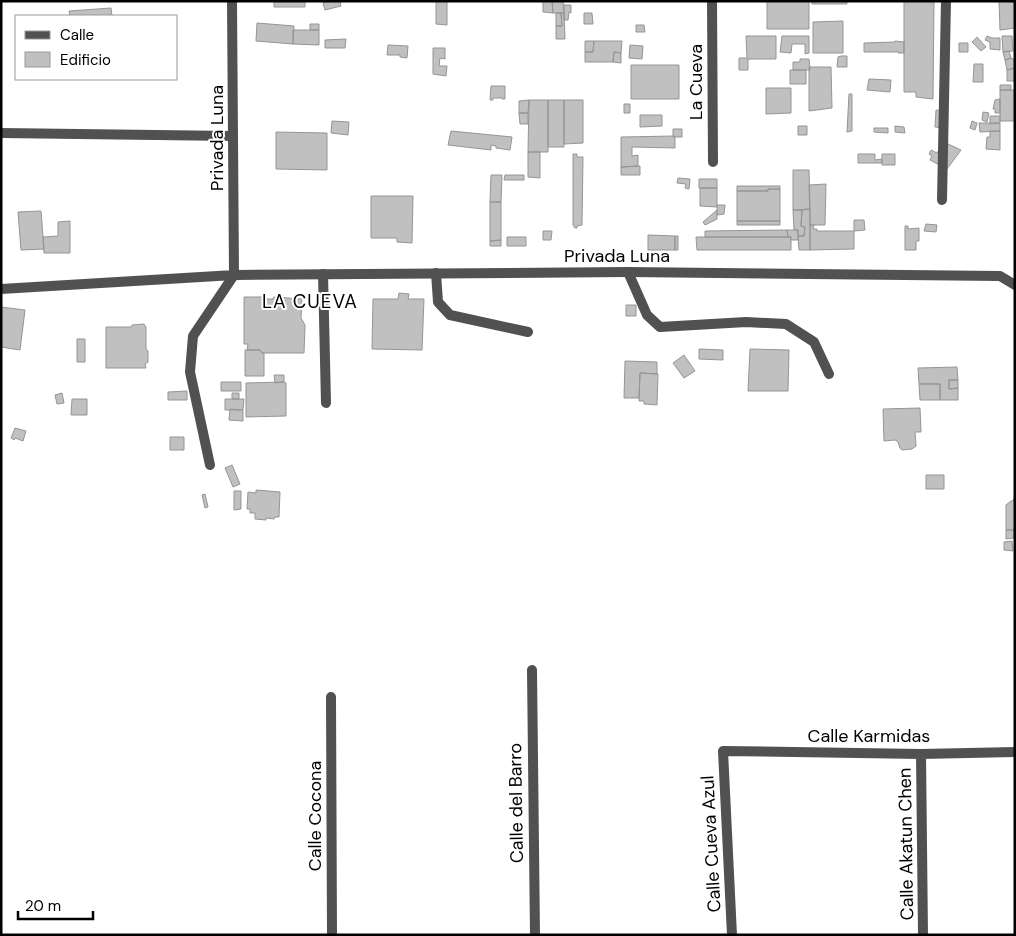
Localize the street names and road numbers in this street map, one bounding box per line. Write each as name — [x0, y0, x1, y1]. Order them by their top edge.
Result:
street label: La Cueva — [684, 44, 708, 120]
street label: Privada Luna — [205, 85, 229, 191]
street label: Privada Luna — [564, 244, 670, 268]
street label: Calle Karmidas — [808, 724, 930, 748]
street label: Calle del Barro — [503, 743, 529, 863]
street label: Calle Cocona — [303, 761, 327, 871]
street label: Calle Akatun Chen — [893, 768, 919, 920]
street label: Calle Cueva Azul — [695, 775, 727, 913]

